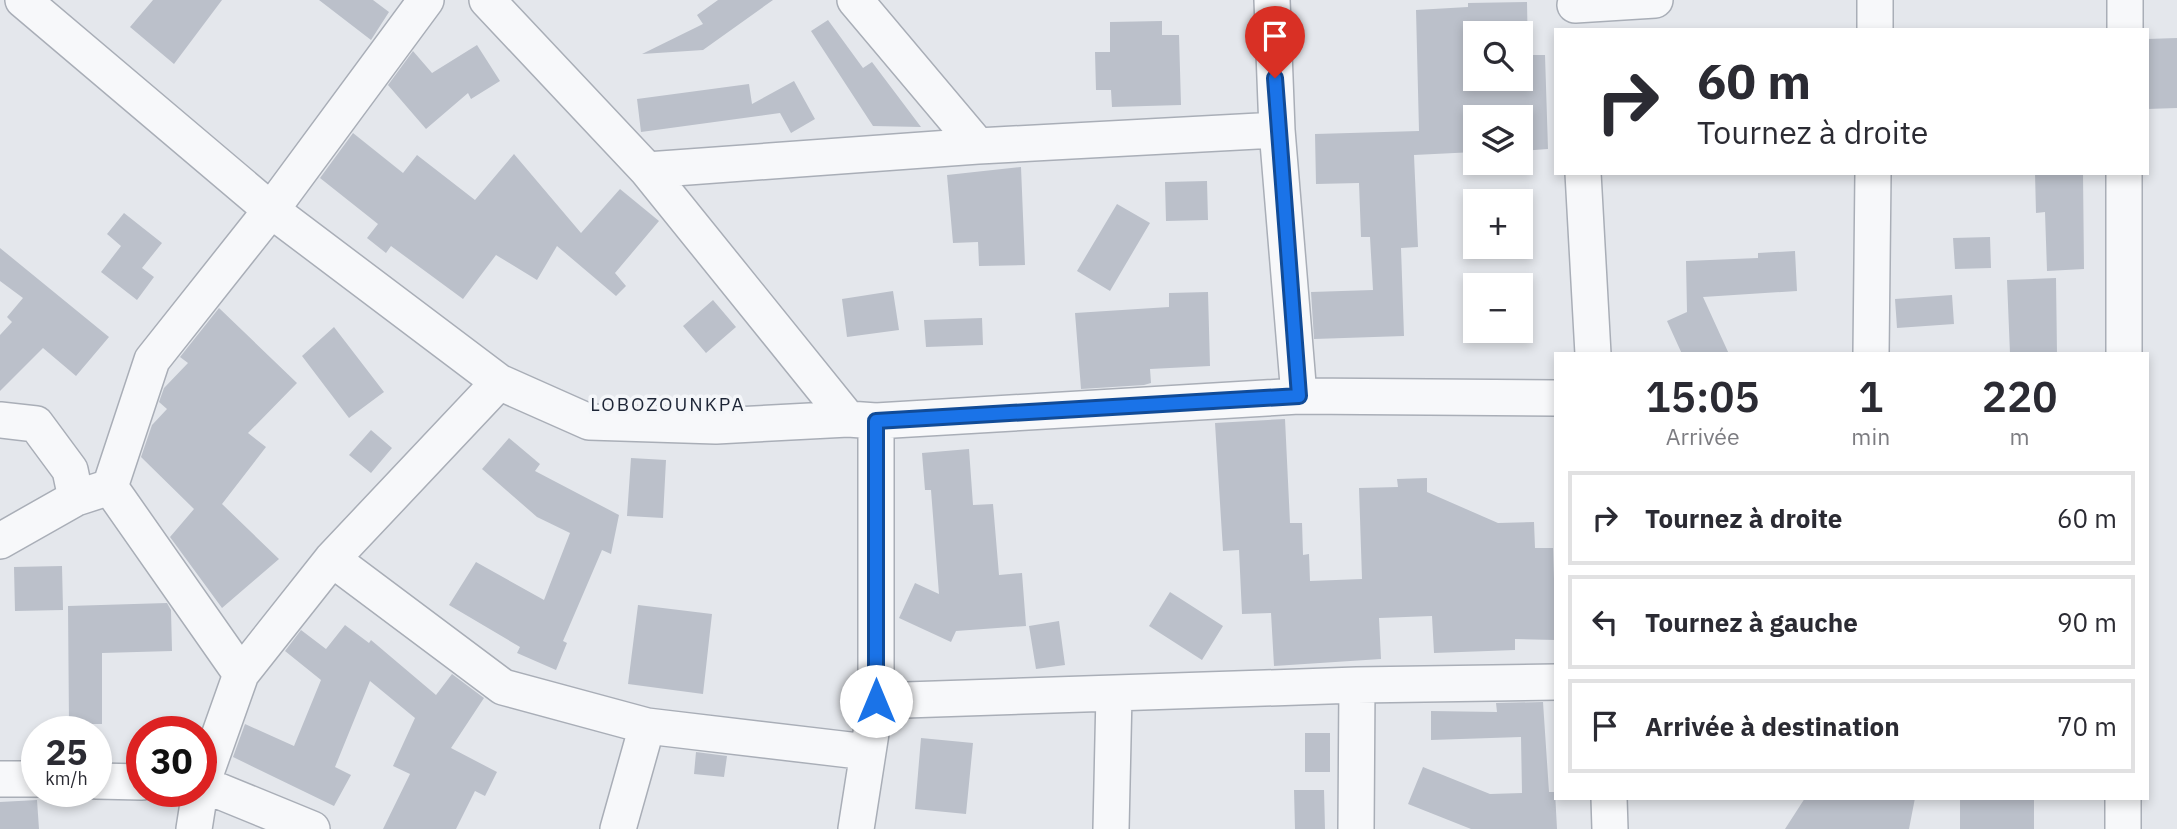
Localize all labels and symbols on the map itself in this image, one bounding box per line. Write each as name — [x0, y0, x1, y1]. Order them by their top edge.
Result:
pin — [1245, 6, 1305, 78]
district label: LOBOZOUNKPA — [590, 392, 746, 416]
position arrow — [839, 664, 913, 738]
speed limit sign: 30 — [126, 716, 217, 807]

